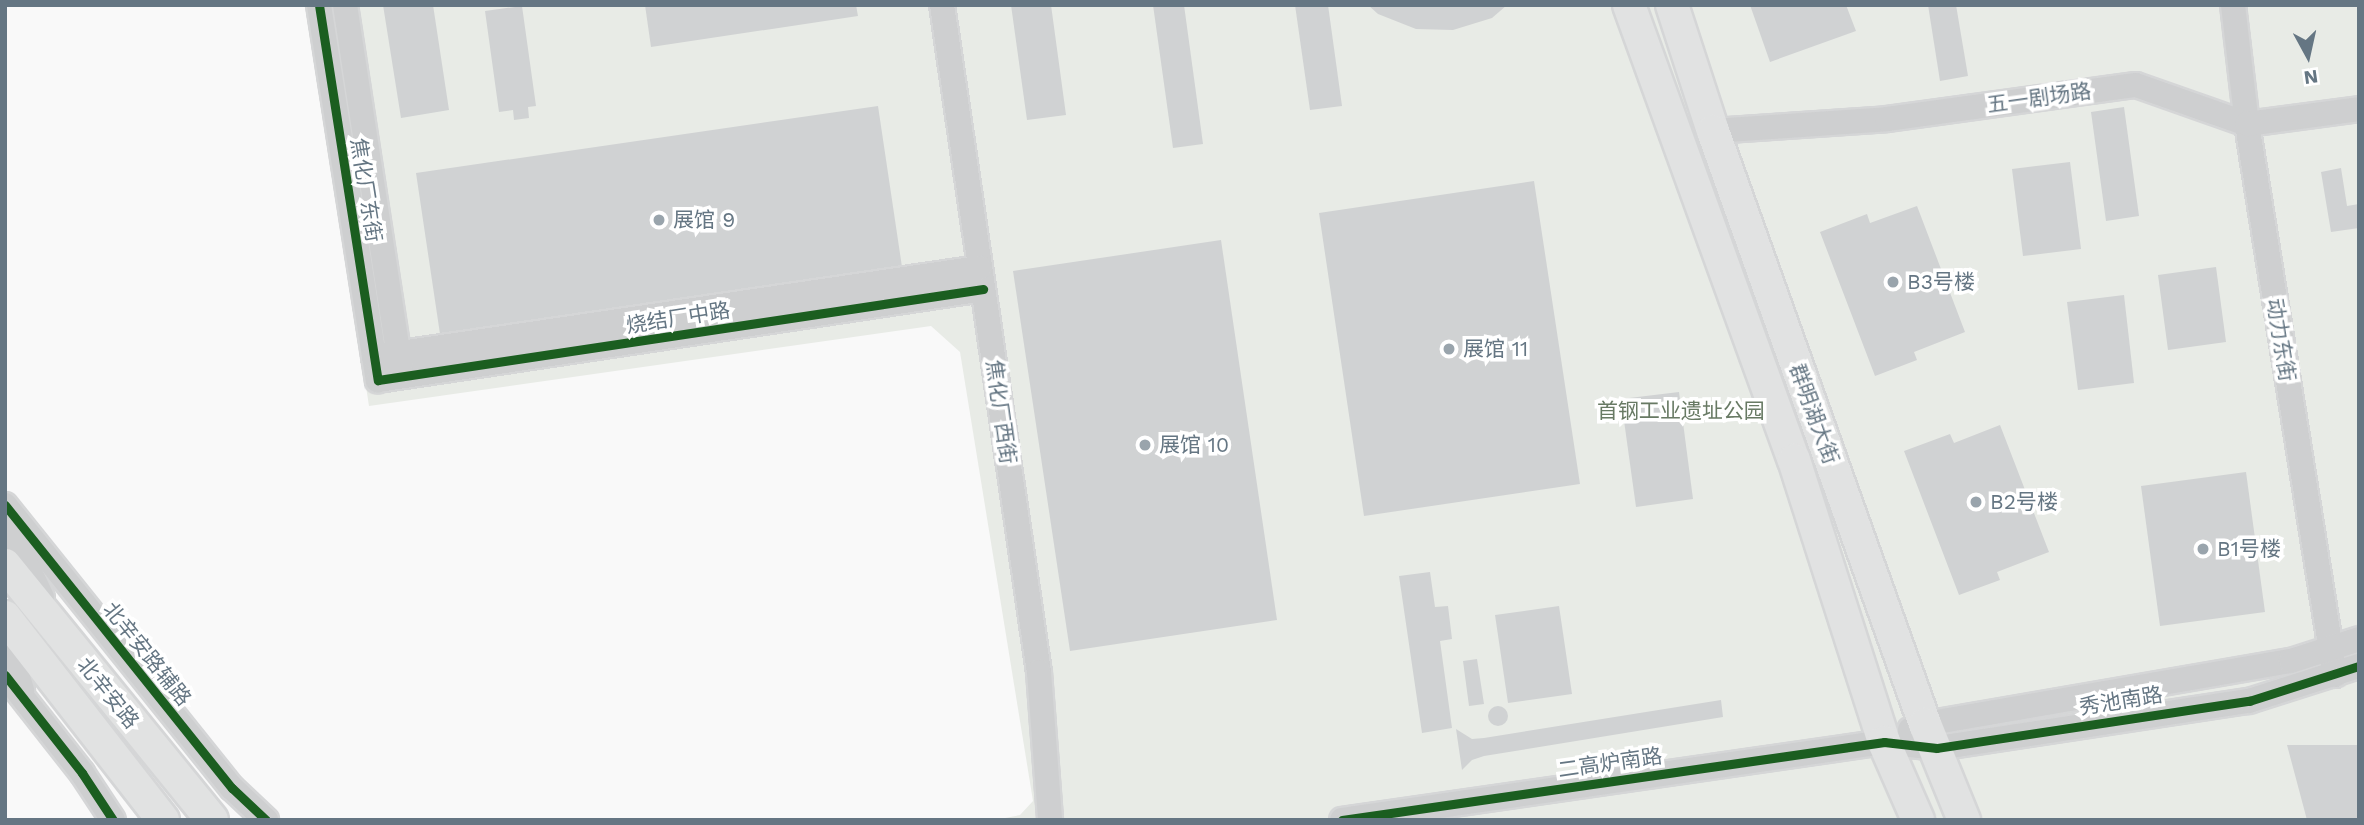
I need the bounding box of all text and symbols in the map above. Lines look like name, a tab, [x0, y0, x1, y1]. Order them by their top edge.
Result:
north arrow	[2273, 21, 2343, 91]
text: N	[2302, 65, 2320, 90]
street label: 五一剧场路	[1985, 78, 2093, 118]
street label: 焦化厂东街	[345, 136, 387, 244]
place label: 展馆 9	[673, 207, 735, 233]
marker: 展馆 9	[651, 212, 667, 228]
place label: B3号楼	[1907, 269, 1975, 295]
marker: B3号楼	[1885, 274, 1901, 290]
street label: 烧结厂中路	[624, 297, 732, 339]
street label: 动力东街	[2262, 297, 2300, 383]
place label: 展馆 11	[1463, 336, 1529, 362]
marker: 展馆 11	[1441, 341, 1457, 357]
street label: 焦化厂西街	[981, 358, 1021, 466]
street label: 群明湖大街	[1784, 360, 1844, 468]
park label: 首钢工业遗址公园	[1597, 398, 1765, 424]
place label: 展馆 10	[1159, 432, 1229, 458]
marker: 展馆 10	[1137, 437, 1153, 453]
place label: B2号楼	[1990, 489, 2058, 515]
marker: B2号楼	[1968, 494, 1984, 510]
place label: B1号楼	[2217, 536, 2281, 562]
marker: B1号楼	[2195, 541, 2211, 557]
street label: 北辛安路辅路	[98, 597, 196, 711]
street label: 北辛安路	[72, 652, 144, 734]
street label: 秀池南路	[2078, 682, 2164, 720]
street label: 二高炉南路	[1556, 743, 1664, 783]

